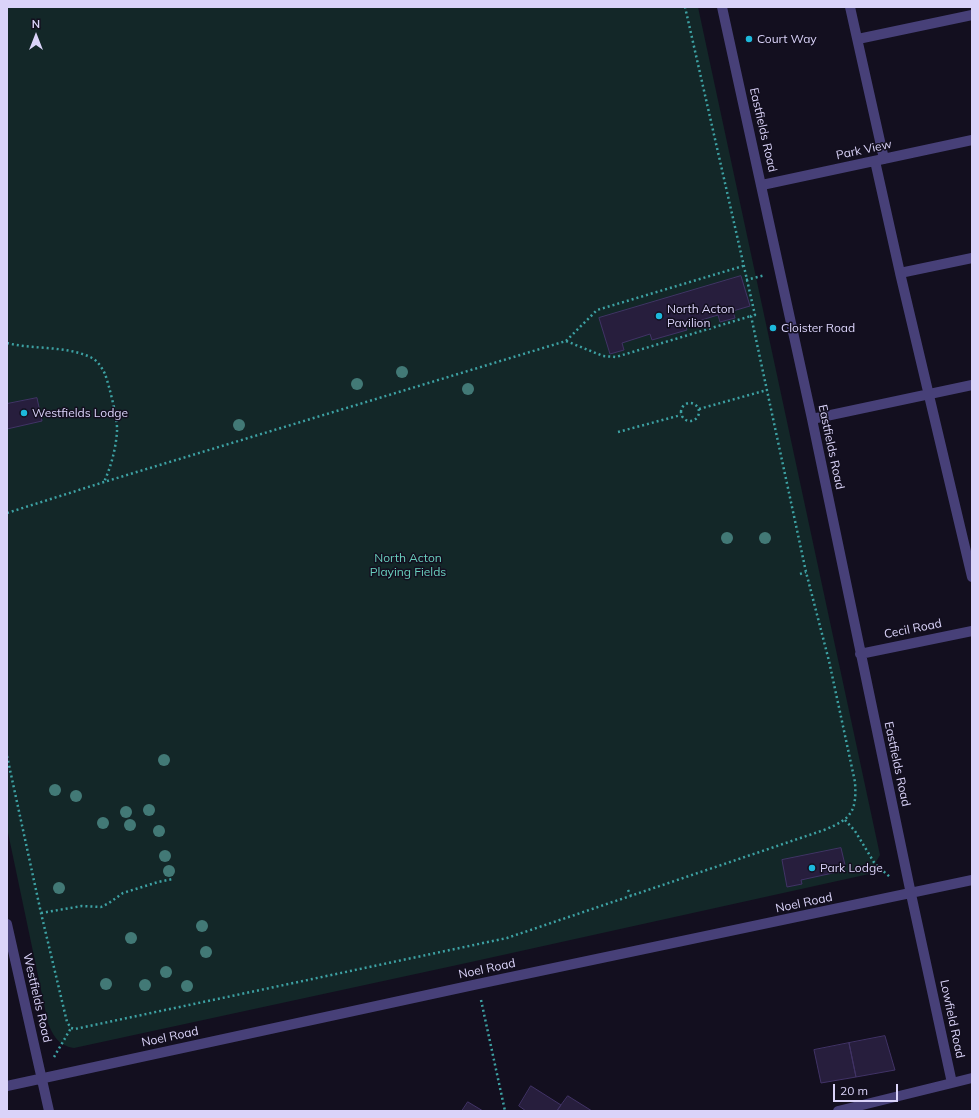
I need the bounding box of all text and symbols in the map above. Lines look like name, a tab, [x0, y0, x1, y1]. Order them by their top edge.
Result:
north arrow	[16, 16, 56, 56]
text: N	[32, 17, 40, 31]
place label: Court Way	[757, 32, 817, 46]
marker: Court Way	[744, 34, 754, 44]
street label: Eastfields Road	[746, 86, 780, 174]
street label: Park View	[835, 137, 893, 163]
place label: North Acton Pavilion	[667, 302, 735, 330]
marker: North Acton Pavilion	[654, 311, 664, 321]
place label: Cloister Road	[781, 321, 855, 335]
marker: Cloister Road	[768, 323, 778, 333]
street label: Eastfields Road	[815, 403, 847, 491]
place label: Westfields Lodge	[32, 406, 128, 420]
marker: Westfields Lodge	[19, 408, 29, 418]
park label: North Acton Playing Fields	[370, 551, 446, 579]
street label: Cecil Road	[883, 616, 943, 642]
street label: Eastfields Road	[881, 720, 913, 808]
place label: Park Lodge	[820, 861, 883, 875]
marker: Park Lodge	[807, 863, 817, 873]
street label: Noel Road	[774, 890, 834, 916]
street label: Westfields Road	[20, 952, 54, 1044]
street label: Noel Road	[457, 956, 517, 982]
street label: Lowfield Road	[937, 978, 967, 1060]
street label: Noel Road	[140, 1024, 200, 1050]
scale bar	[835, 1076, 900, 1102]
text: 20 m	[840, 1083, 868, 1098]

